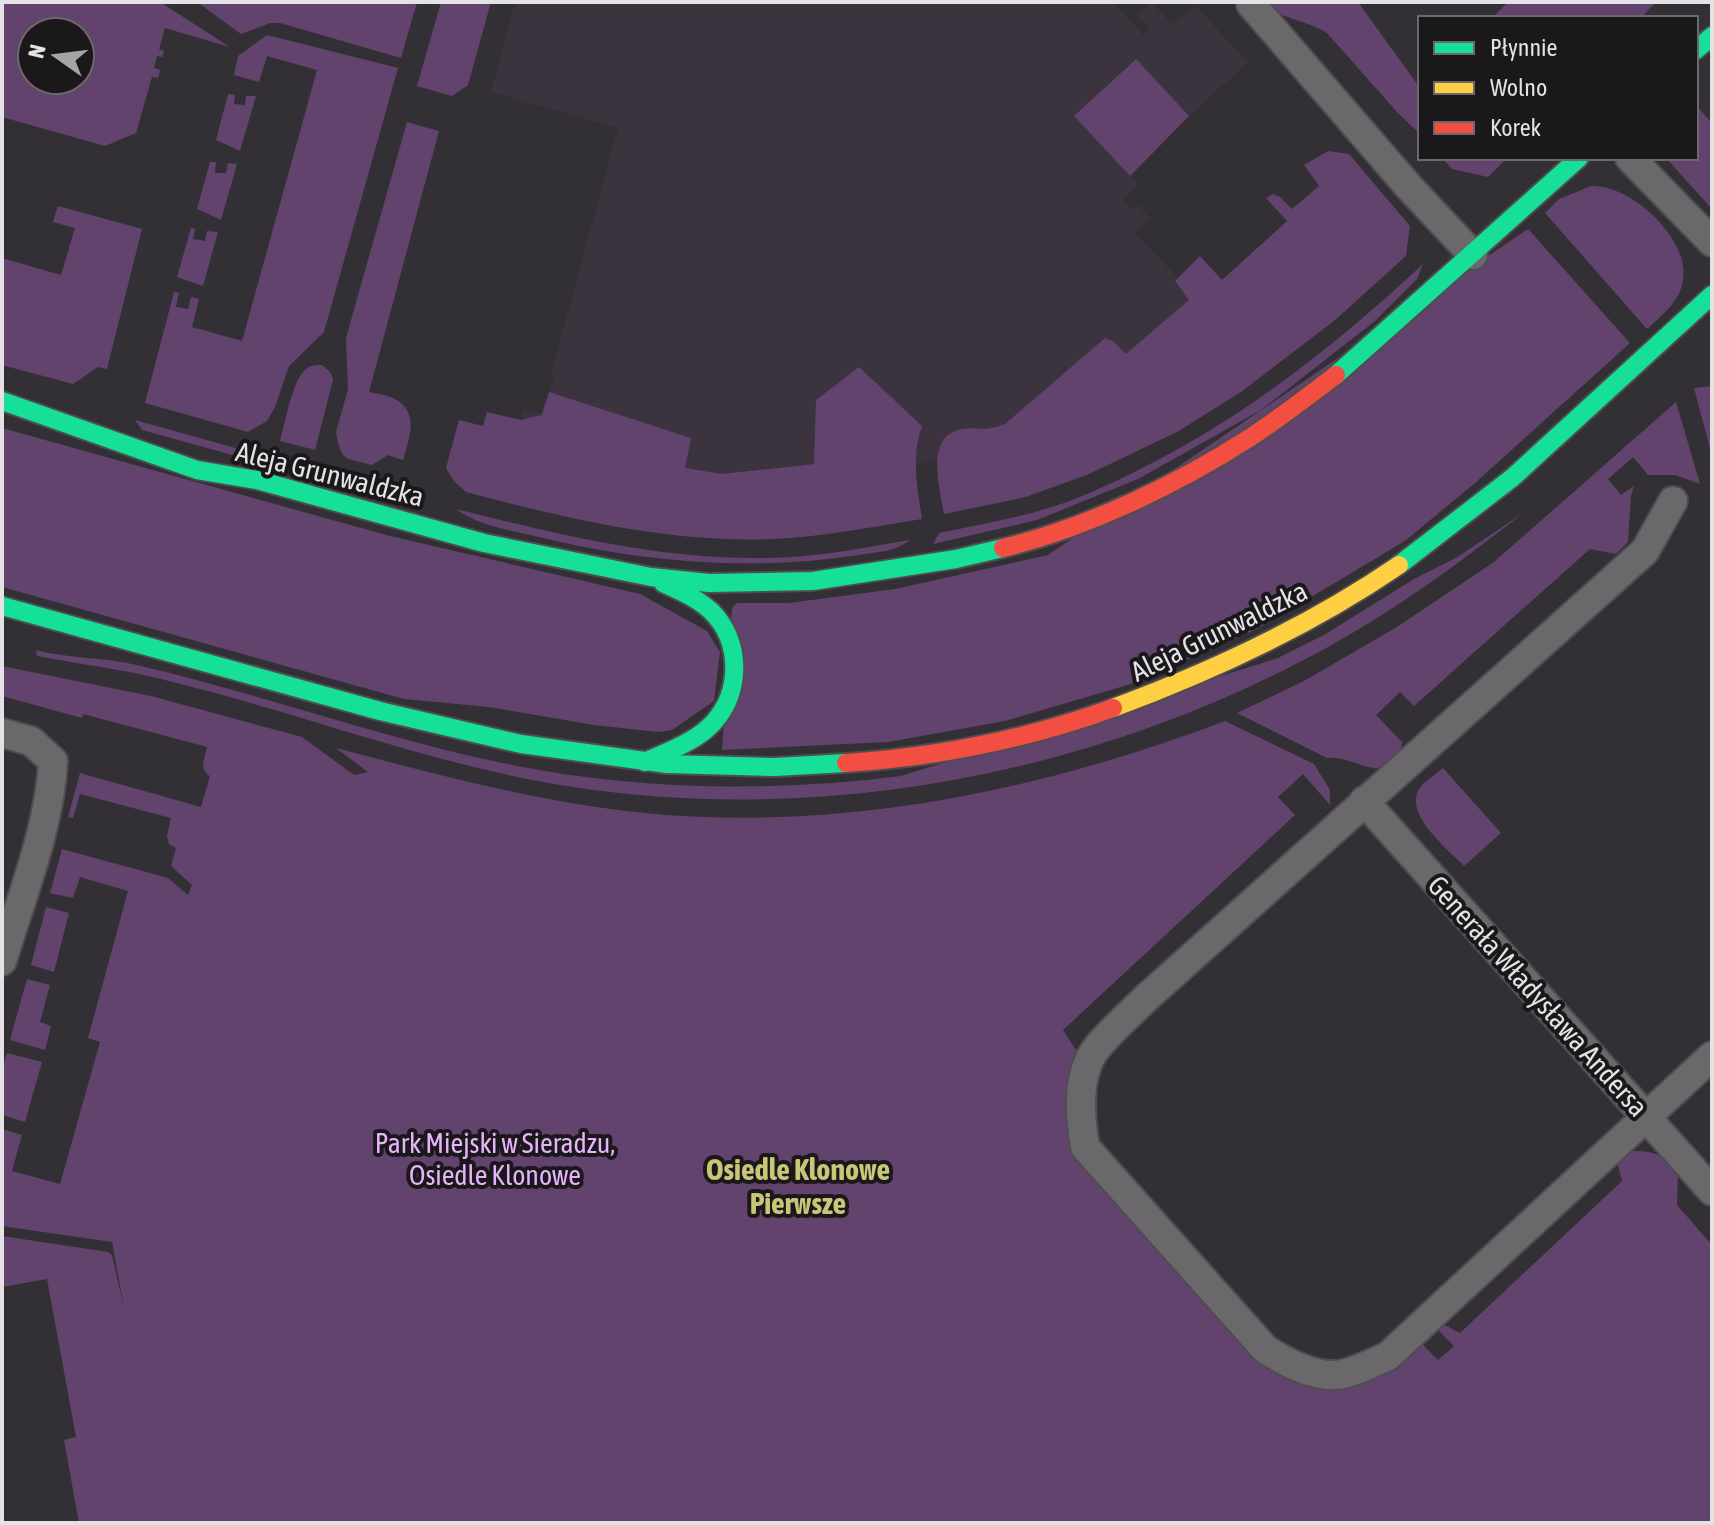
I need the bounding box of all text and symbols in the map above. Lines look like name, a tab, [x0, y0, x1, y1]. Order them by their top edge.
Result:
north arrow	[16, 16, 96, 96]
legend	[1418, 16, 1698, 160]
text: Płynnie	[1490, 34, 1557, 61]
text: N	[22, 42, 51, 61]
text: Wolno	[1490, 74, 1547, 101]
text: Korek	[1490, 114, 1542, 141]
street label: Aleja Grunwaldzka	[233, 435, 427, 513]
street label: Aleja Grunwaldzka	[1126, 574, 1312, 688]
street label: Generała Władysława Andersa	[1422, 869, 1654, 1123]
park label: Park Miejski w Sieradzu, Osiedle Klonowe	[375, 1127, 615, 1191]
district label: Osiedle Klonowe Pierwsze	[706, 1152, 890, 1220]

